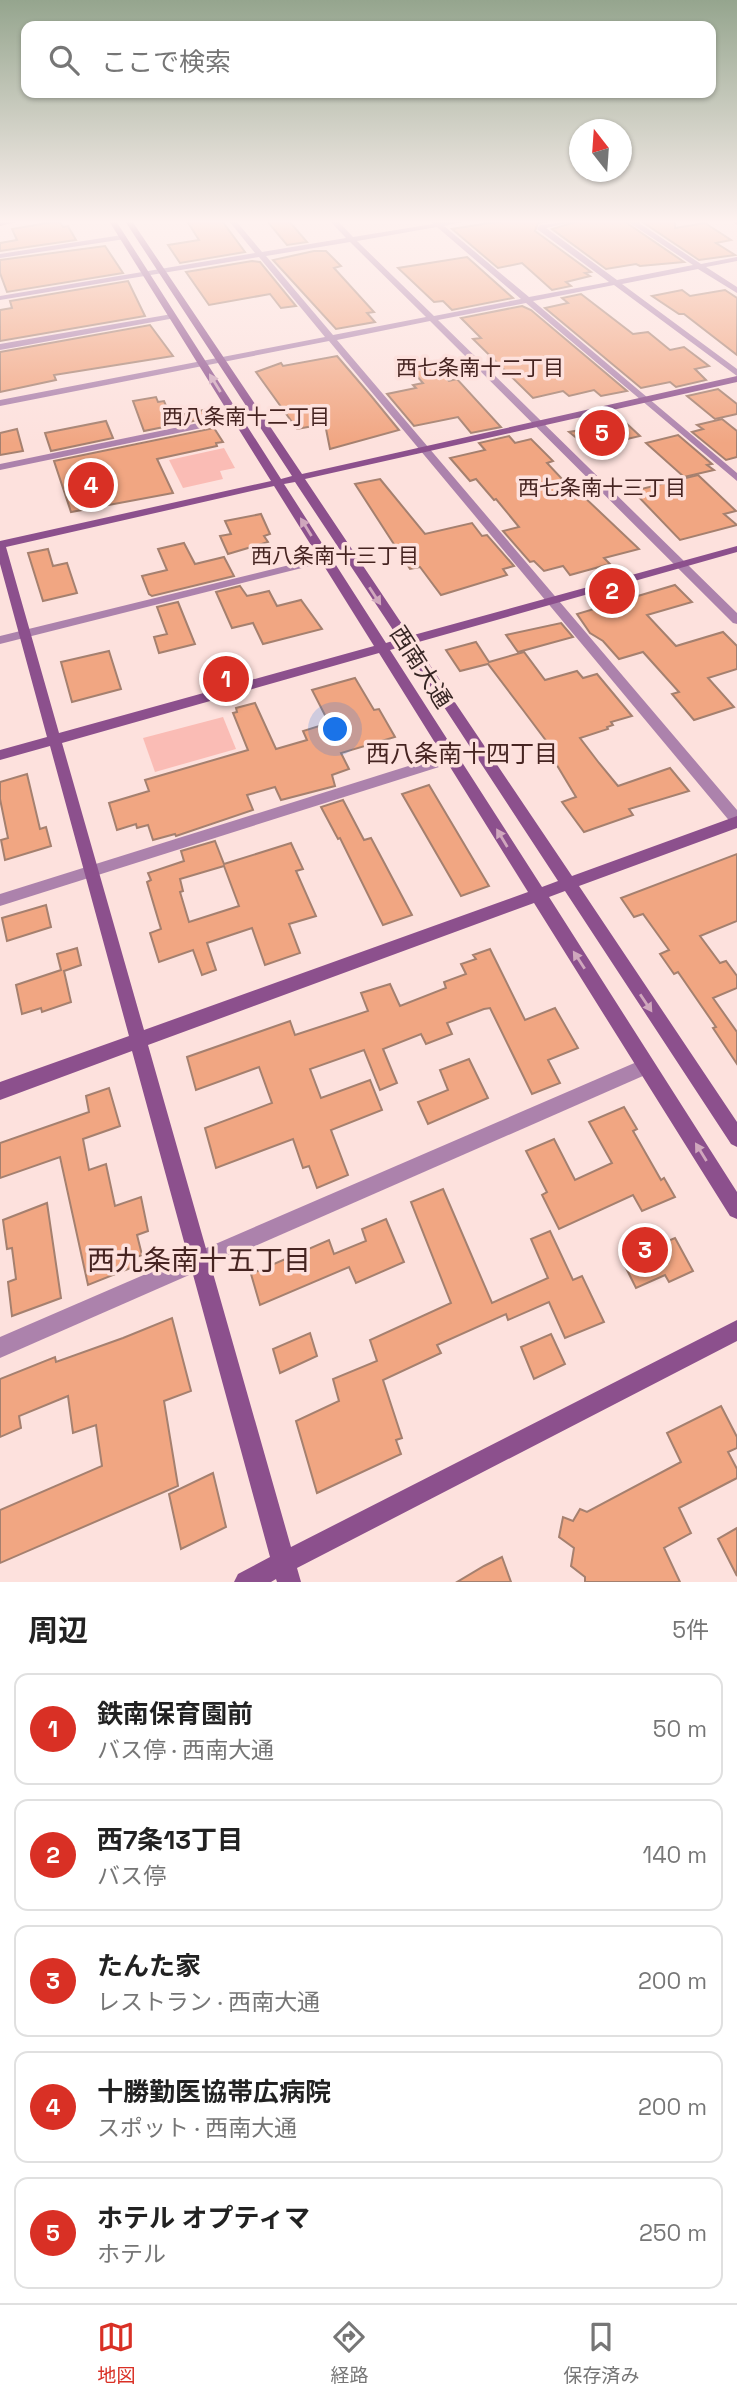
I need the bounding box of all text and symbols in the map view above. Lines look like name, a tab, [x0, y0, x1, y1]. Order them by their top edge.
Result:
search box	[21, 21, 716, 98]
icon: search	[45, 41, 83, 79]
text: ここで検索	[101, 45, 231, 79]
north arrow	[569, 119, 632, 182]
district label: 西七条南十二丁目	[396, 354, 564, 381]
one-way arrow	[208, 373, 221, 393]
district label: 西八条南十二丁目	[162, 403, 330, 430]
pin: 5	[579, 407, 625, 459]
pin: 4	[68, 459, 114, 511]
district label: 西七条南十三丁目	[518, 474, 686, 501]
one-way arrow	[300, 518, 313, 537]
district label: 西八条南十三丁目	[251, 542, 419, 569]
pin: 2	[589, 565, 635, 617]
one-way arrow	[368, 587, 381, 606]
street label: 西南大通	[383, 620, 459, 714]
pin: 1	[203, 653, 249, 705]
your location	[318, 712, 352, 746]
district label: 西八条南十四丁目	[366, 738, 558, 769]
one-way arrow	[496, 828, 509, 847]
one-way arrow	[572, 950, 585, 969]
one-way arrow	[639, 994, 653, 1012]
one-way arrow	[694, 1142, 707, 1161]
pin: 3	[622, 1224, 668, 1276]
district label: 西九条南十五丁目	[87, 1242, 311, 1278]
text: 周辺	[28, 1611, 88, 1650]
text: 5件	[672, 1615, 709, 1645]
text: 鉄南保育園前	[97, 1697, 253, 1731]
text: 1	[48, 1714, 58, 1744]
text: 50 m	[653, 1714, 707, 1744]
text: バス停 · 西南大通	[97, 1735, 274, 1765]
text: 西7条13丁目	[97, 1823, 243, 1857]
text: 2	[46, 1840, 60, 1870]
text: 140 m	[643, 1840, 707, 1870]
text: バス停	[97, 1861, 166, 1891]
text: たんた家	[97, 1949, 201, 1983]
text: 3	[46, 1966, 60, 1996]
text: 200 m	[638, 1966, 707, 1996]
text: レストラン · 西南大通	[97, 1987, 320, 2017]
text: 十勝勤医協帯広病院	[97, 2075, 331, 2109]
text: 4	[46, 2092, 60, 2122]
text: 200 m	[638, 2092, 707, 2122]
text: スポット · 西南大通	[97, 2113, 297, 2143]
text: ホテル オプティマ	[97, 2201, 310, 2235]
text: 5	[46, 2218, 60, 2248]
text: 250 m	[639, 2218, 707, 2248]
text: ホテル	[97, 2239, 166, 2269]
tab: 地図	[97, 2318, 136, 2388]
tab: 経路	[330, 2318, 369, 2388]
tab: 保存済み	[563, 2318, 640, 2388]

